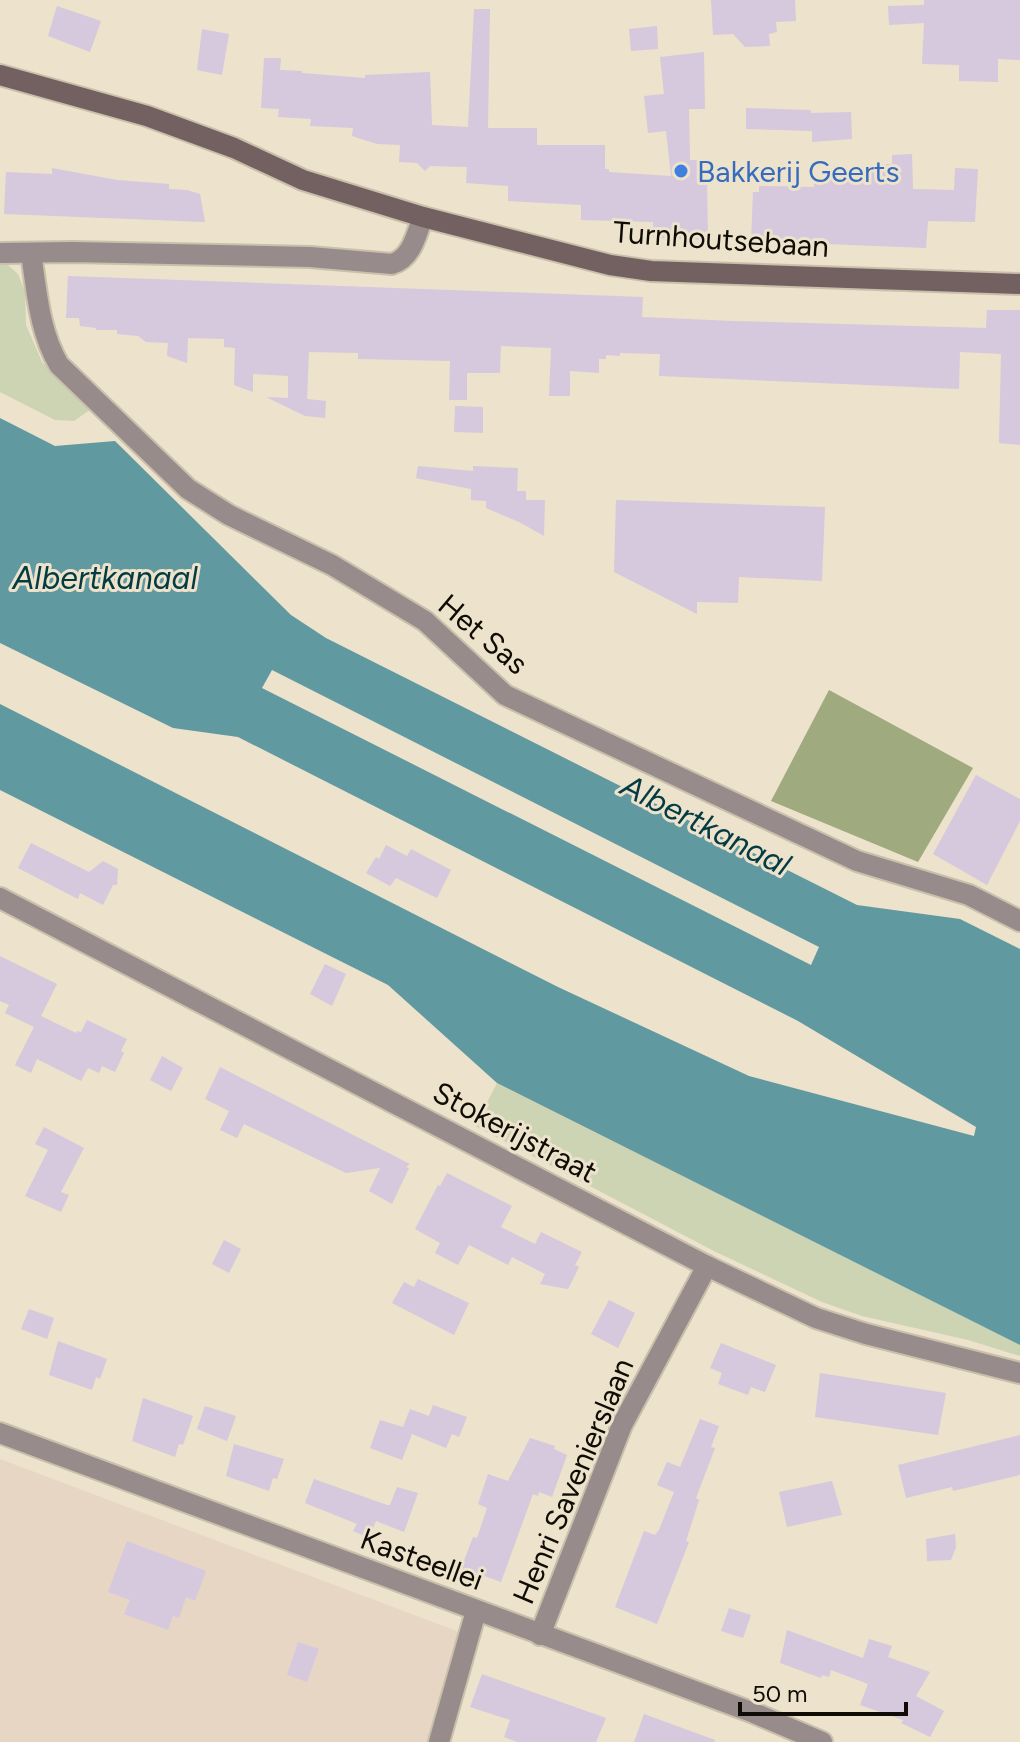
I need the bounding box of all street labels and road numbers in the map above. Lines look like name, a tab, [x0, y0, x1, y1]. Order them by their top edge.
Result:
street label: Turnhoutsebaan	[612, 213, 830, 265]
street label: Het Sas	[431, 586, 535, 682]
street label: Stokerijstraat	[427, 1073, 603, 1191]
street label: Henri Savenierslaan	[505, 1353, 641, 1609]
street label: Kasteellei	[356, 1520, 488, 1598]

